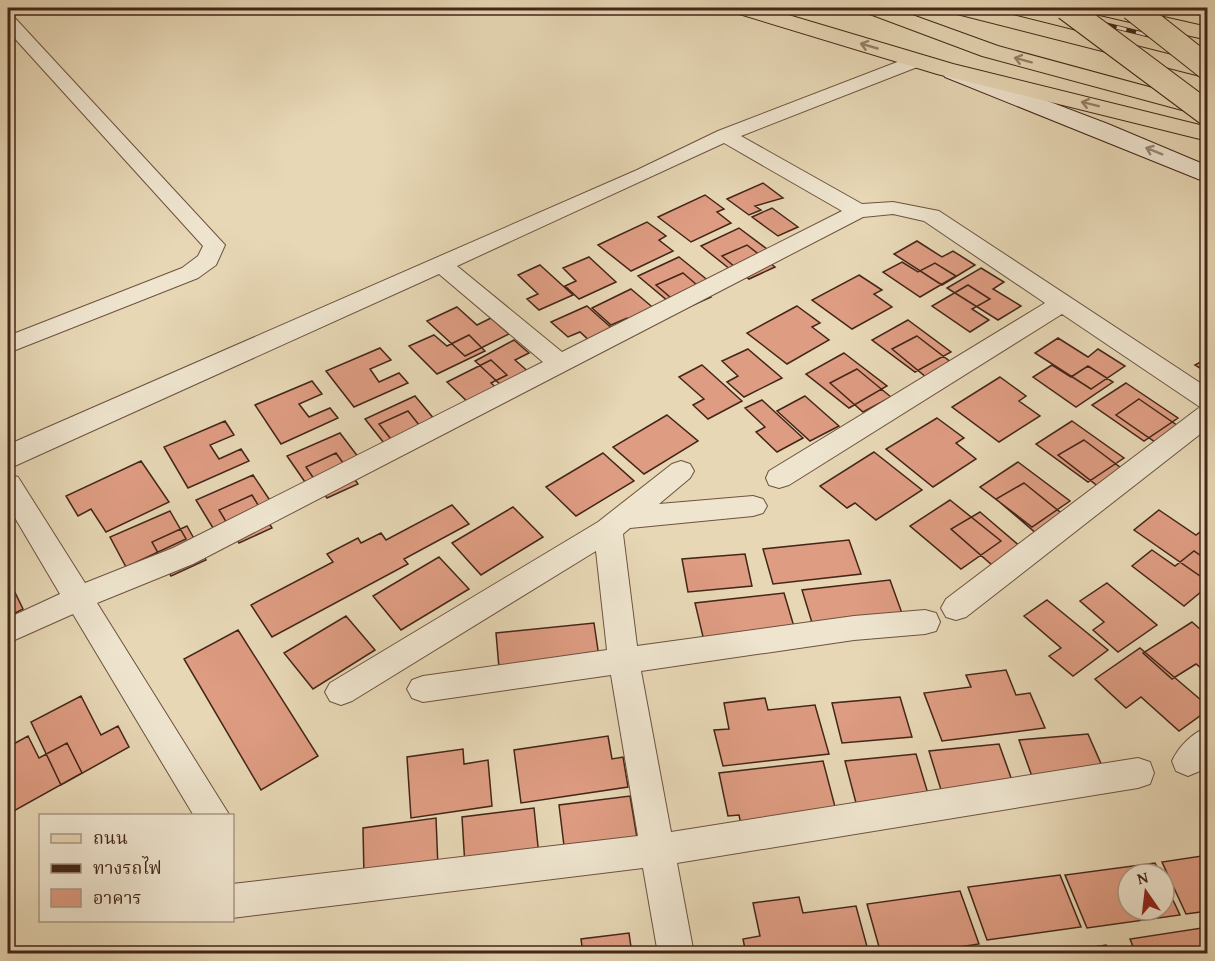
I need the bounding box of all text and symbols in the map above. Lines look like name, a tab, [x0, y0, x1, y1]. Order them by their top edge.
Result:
one-way arrow	[860, 40, 879, 51]
one-way arrow	[1014, 53, 1033, 65]
one-way arrow	[1081, 98, 1100, 109]
one-way arrow	[1146, 145, 1164, 156]
legend	[39, 814, 234, 922]
text: ถนน	[93, 824, 128, 851]
text: ทางรถไฟ	[93, 854, 162, 881]
north arrow	[1116, 862, 1176, 922]
text: N	[1134, 864, 1151, 890]
text: อาคาร	[93, 884, 142, 911]

